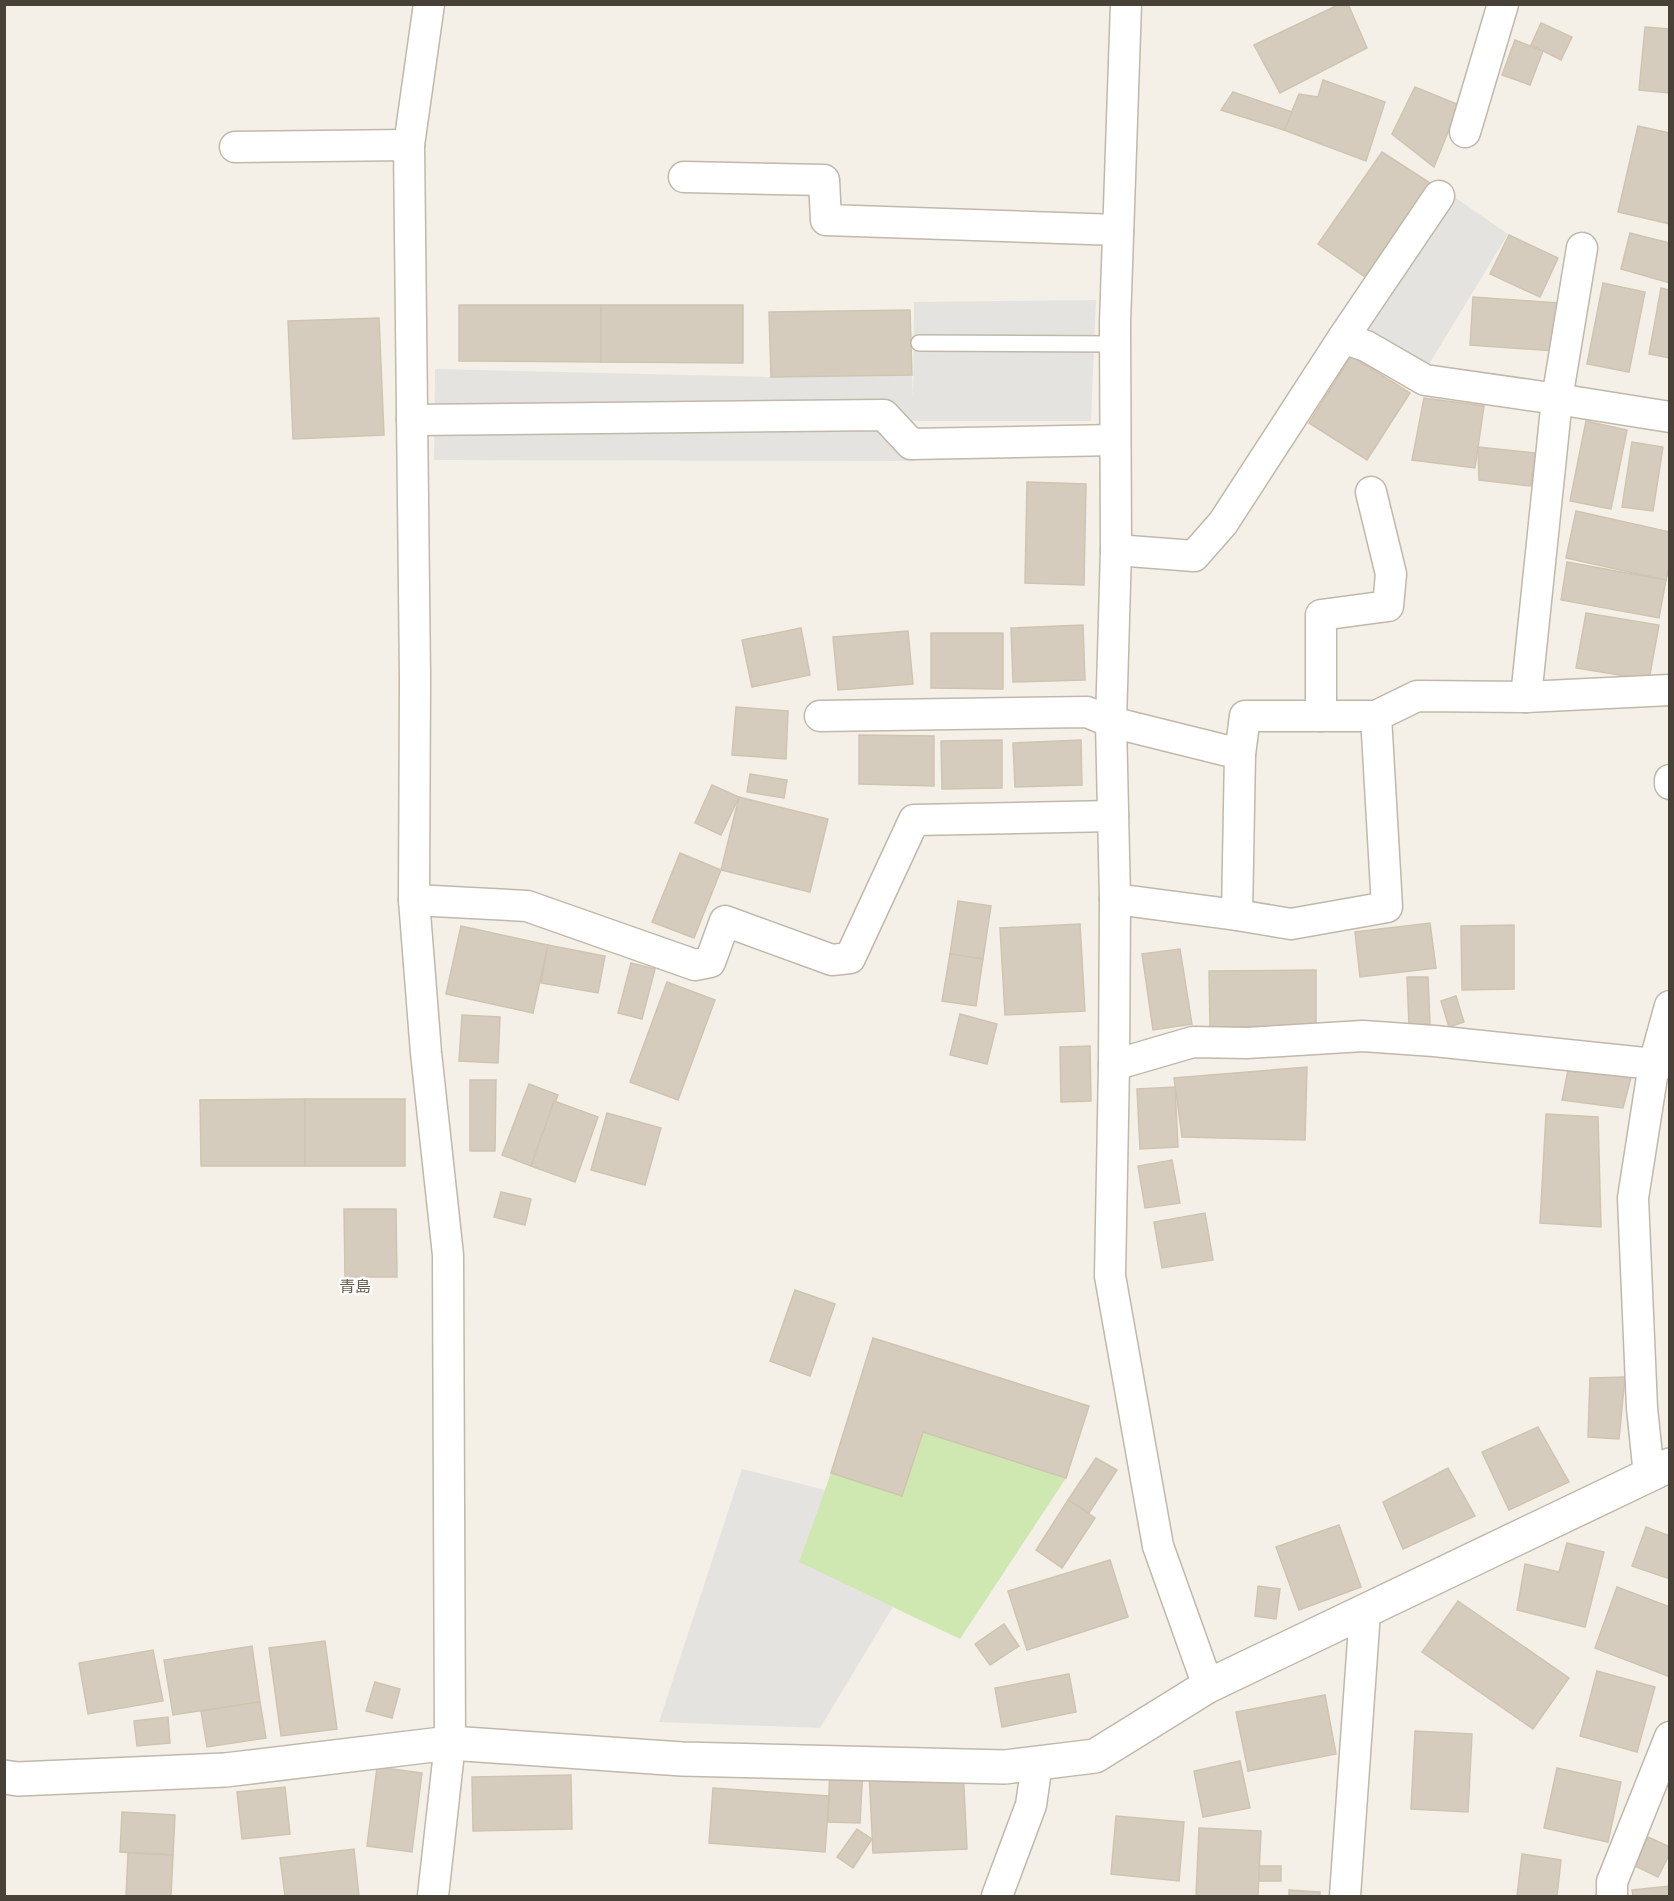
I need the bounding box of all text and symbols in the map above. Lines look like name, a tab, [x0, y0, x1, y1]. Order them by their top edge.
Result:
district label: 青島	[339, 1276, 371, 1296]

